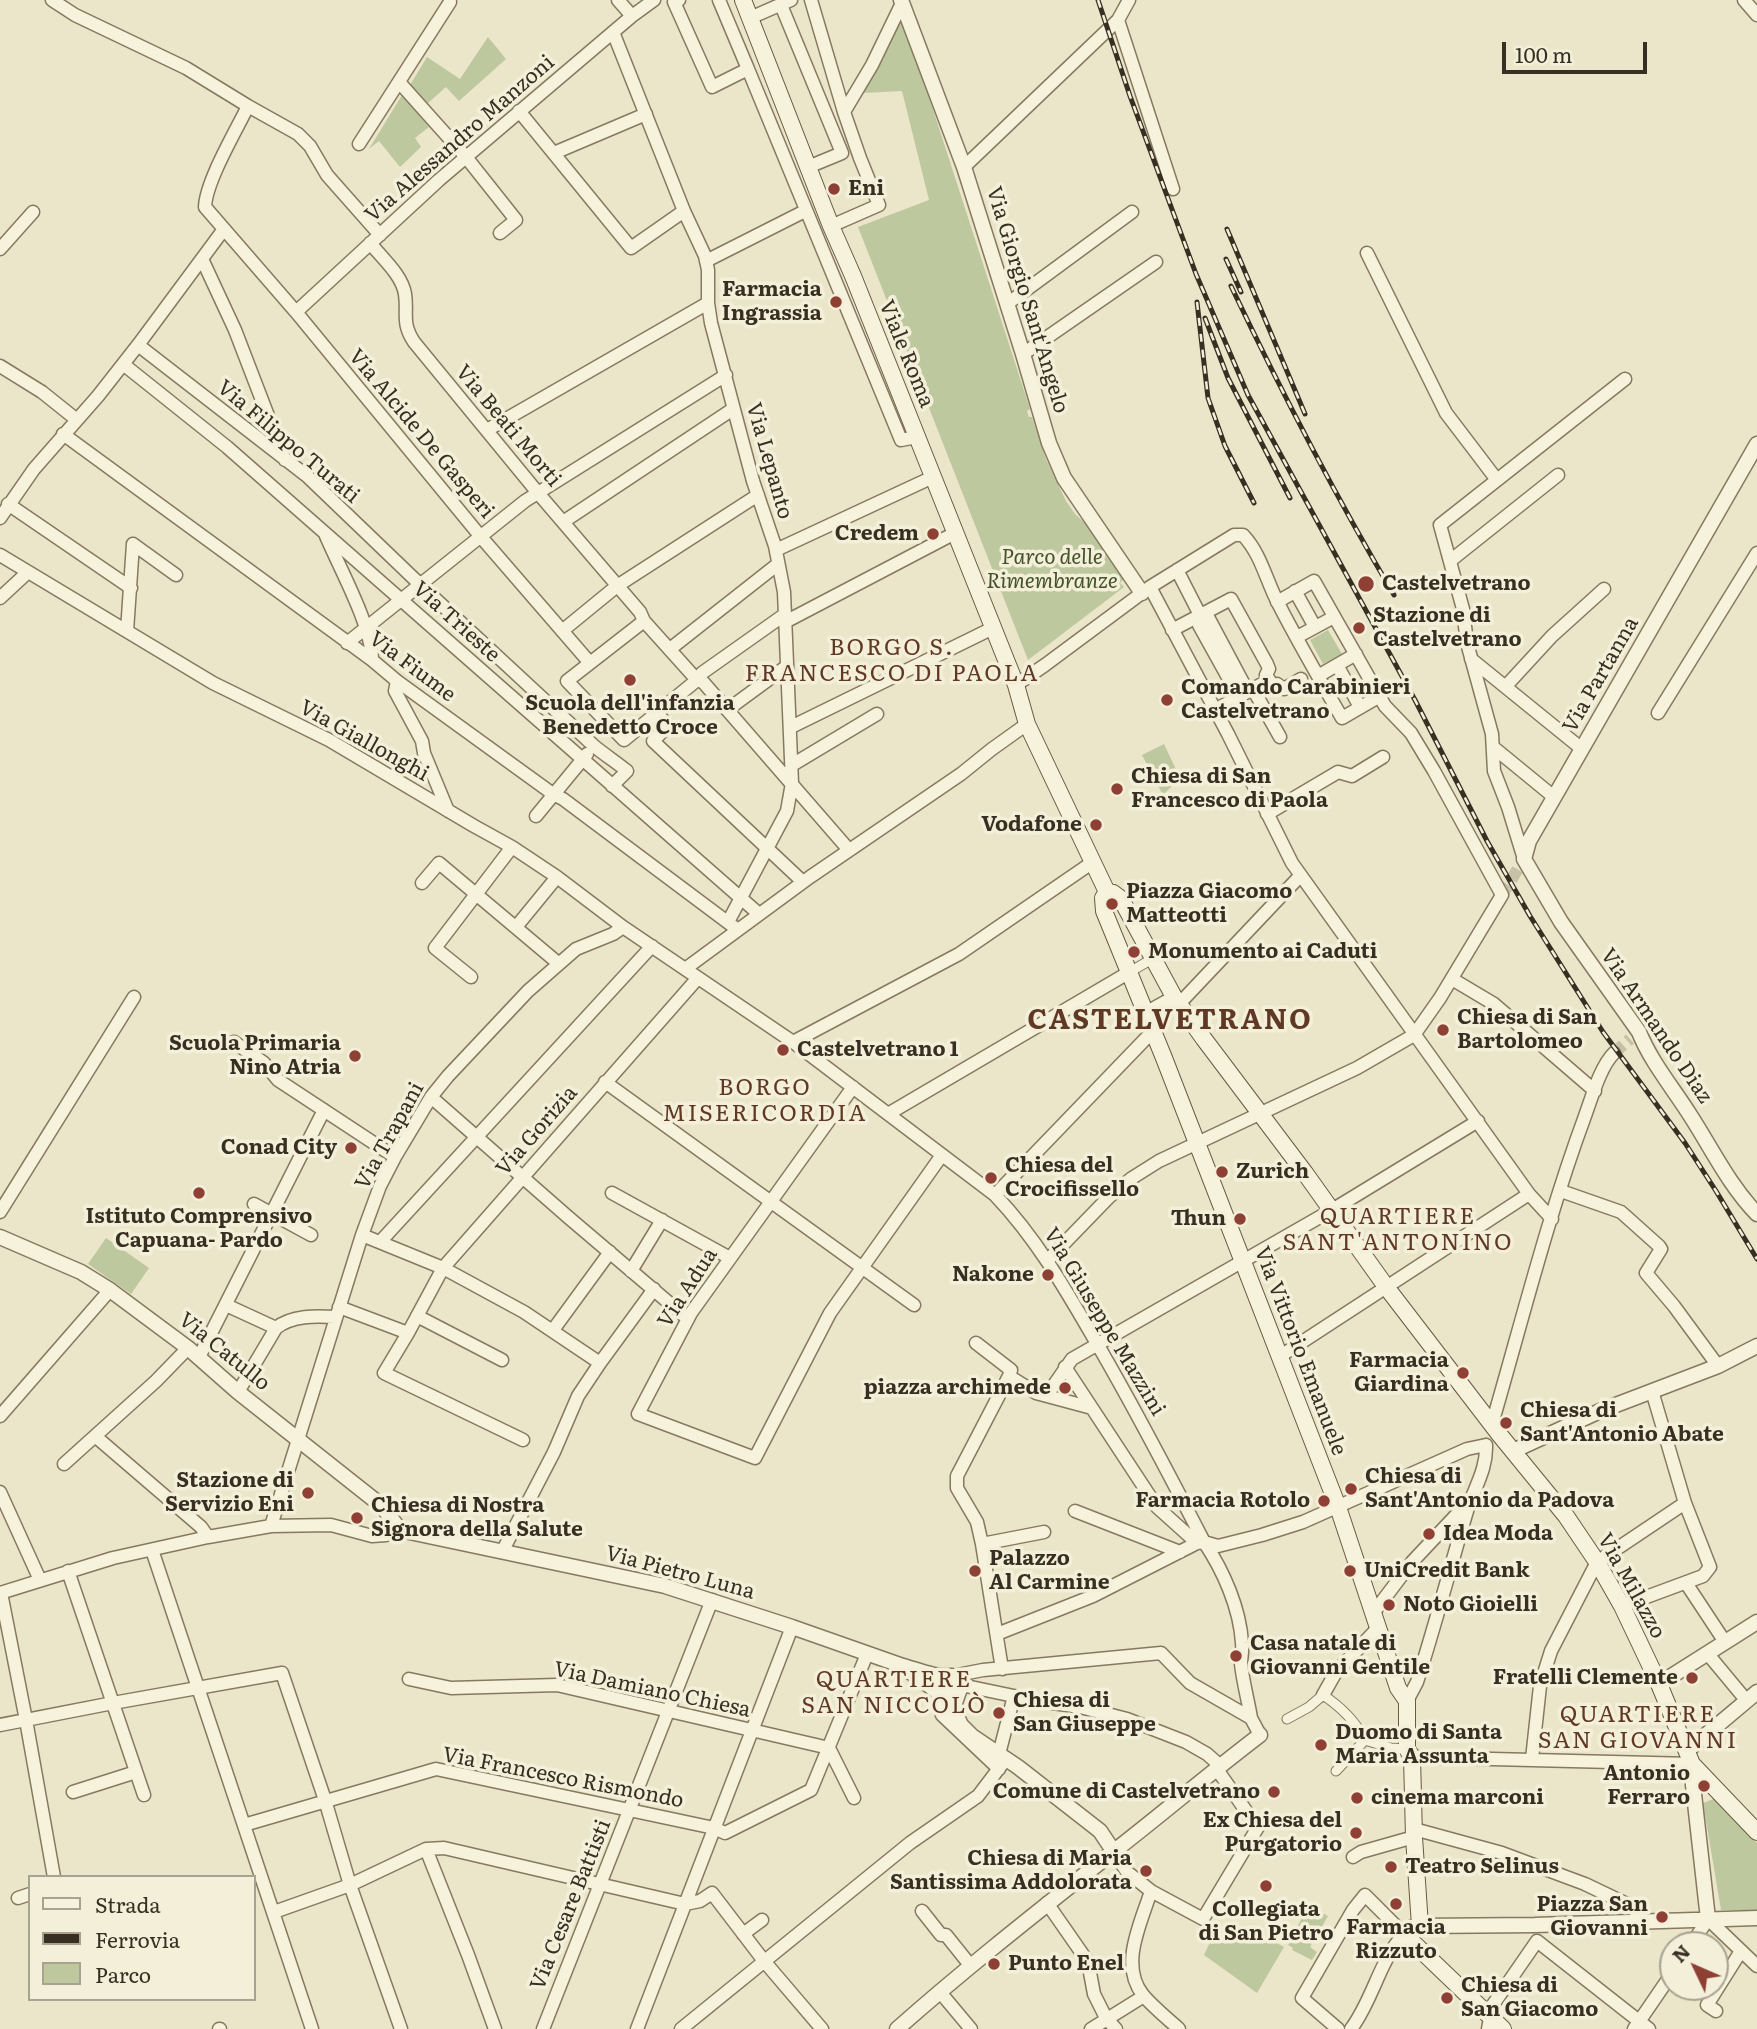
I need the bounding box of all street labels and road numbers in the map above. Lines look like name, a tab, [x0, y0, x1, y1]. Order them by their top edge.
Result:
street label: Via Alessandro Manzoni	[360, 50, 560, 228]
street label: Via Giorgio Sant'Angelo	[980, 184, 1074, 416]
street label: Viale Roma	[873, 297, 939, 411]
street label: Via Alcide De Gasperi	[343, 344, 499, 524]
street label: Via Beati Morti	[450, 360, 566, 492]
street label: Via Filippo Turati	[212, 375, 364, 509]
street label: Via Lepanto	[740, 400, 798, 522]
street label: Via Trieste	[407, 576, 505, 668]
street label: Via Partanna	[1558, 613, 1644, 737]
street label: Via Fiume	[364, 626, 460, 708]
street label: Via Giallonghi	[295, 695, 433, 787]
street label: Via Armando Diaz	[1595, 944, 1717, 1108]
street label: Via Trapani	[350, 1078, 430, 1194]
street label: Via Gorizia	[491, 1081, 583, 1181]
street label: Via Giuseppe Mazzini	[1038, 1223, 1170, 1421]
street label: Via Adua	[653, 1243, 723, 1333]
street label: Via Vittorio Emanuele	[1249, 1243, 1351, 1459]
street label: Via Catullo	[173, 1307, 275, 1397]
street label: Via Milazzo	[1592, 1529, 1670, 1643]
street label: Via Pietro Luna	[603, 1541, 757, 1605]
street label: Via Damiano Chiesa	[551, 1657, 753, 1723]
street label: Via Francesco Rismondo	[440, 1742, 686, 1814]
street label: Via Cesare Battisti	[525, 1816, 617, 1994]

